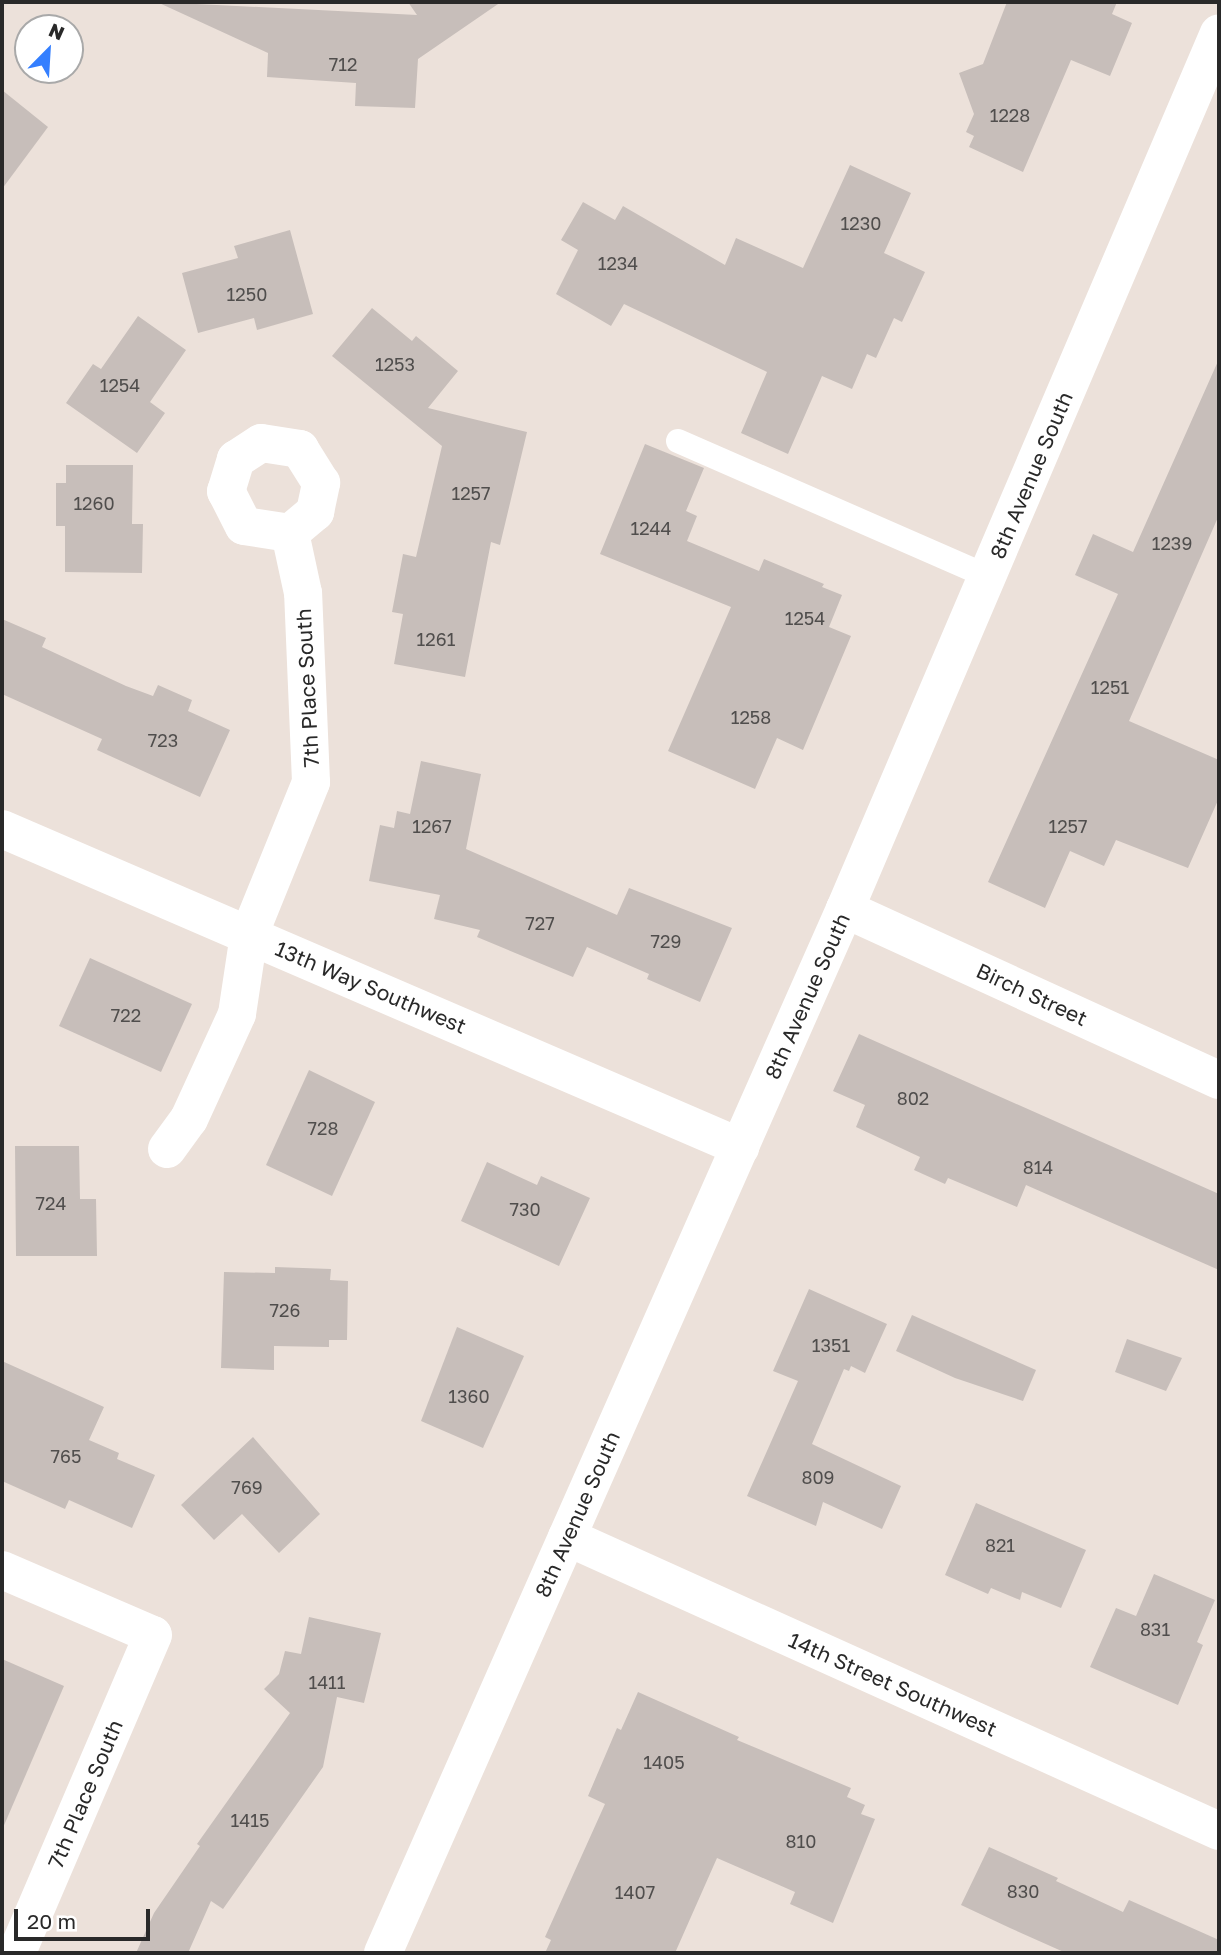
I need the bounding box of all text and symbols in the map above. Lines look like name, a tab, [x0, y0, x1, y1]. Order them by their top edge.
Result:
north arrow	[14, 14, 84, 84]
text: N	[46, 18, 68, 45]
house number: 712	[329, 53, 357, 75]
house number: 1228	[990, 104, 1030, 126]
house number: 1230	[841, 212, 881, 234]
house number: 1234	[598, 252, 638, 274]
house number: 1250	[227, 283, 267, 305]
house number: 1253	[375, 353, 415, 375]
house number: 1254	[100, 374, 140, 396]
street label: 8th Avenue South	[984, 388, 1078, 562]
house number: 1257	[451, 482, 491, 504]
house number: 1260	[73, 492, 115, 514]
house number: 1244	[630, 517, 672, 539]
house number: 1239	[1152, 532, 1192, 554]
house number: 1254	[785, 607, 825, 629]
street label: 7th Place South	[290, 608, 324, 768]
house number: 1261	[417, 628, 455, 650]
house number: 1251	[1091, 676, 1129, 698]
house number: 1258	[731, 706, 771, 728]
house number: 723	[148, 729, 178, 751]
house number: 1267	[412, 815, 452, 837]
house number: 1257	[1048, 815, 1088, 837]
street label: 8th Avenue South	[759, 909, 855, 1083]
house number: 727	[525, 912, 555, 934]
house number: 729	[651, 930, 681, 952]
street label: 13th Way Southwest	[272, 935, 470, 1039]
street label: Birch Street	[973, 957, 1091, 1031]
house number: 722	[111, 1004, 141, 1026]
house number: 802	[897, 1087, 929, 1109]
house number: 728	[308, 1117, 338, 1139]
house number: 814	[1023, 1156, 1053, 1178]
house number: 724	[36, 1192, 66, 1214]
house number: 730	[509, 1198, 541, 1220]
house number: 726	[270, 1299, 300, 1321]
house number: 1351	[812, 1334, 850, 1356]
house number: 1360	[448, 1385, 490, 1407]
street label: 8th Avenue South	[529, 1427, 625, 1601]
house number: 765	[51, 1445, 81, 1467]
house number: 809	[801, 1466, 835, 1488]
house number: 769	[231, 1476, 263, 1498]
house number: 821	[985, 1534, 1015, 1556]
house number: 831	[1140, 1618, 1170, 1640]
street label: 14th Street Southwest	[785, 1627, 1001, 1741]
house number: 1411	[308, 1671, 346, 1693]
street label: 7th Place South	[42, 1716, 128, 1872]
house number: 1405	[643, 1751, 685, 1773]
house number: 1415	[231, 1809, 269, 1831]
house number: 810	[786, 1830, 816, 1852]
house number: 830	[1007, 1880, 1039, 1902]
house number: 1407	[615, 1881, 655, 1903]
scale bar	[18, 1896, 154, 1940]
text: 20 m	[27, 1908, 76, 1934]

